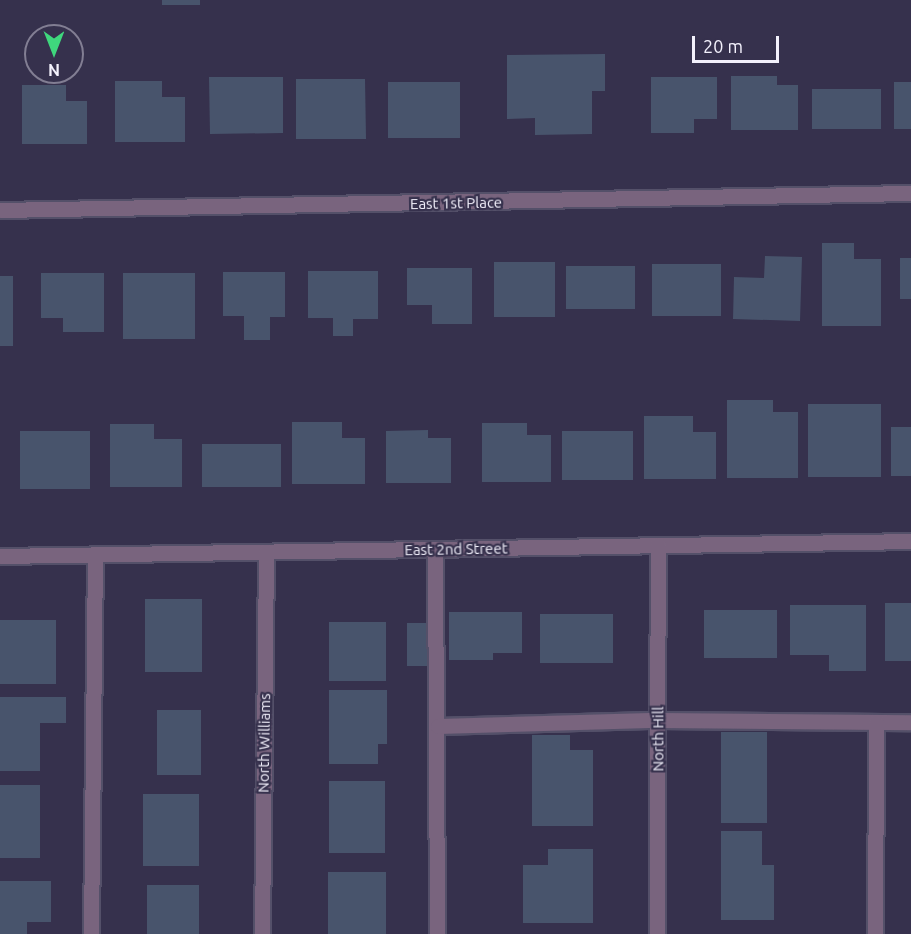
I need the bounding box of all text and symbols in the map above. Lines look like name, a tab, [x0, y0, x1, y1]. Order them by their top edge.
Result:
north arrow	[24, 24, 84, 84]
scale bar	[695, 24, 782, 62]
text: 20 m	[703, 36, 743, 56]
text: N	[48, 61, 60, 79]
street label: East 1st Place	[410, 193, 502, 213]
street label: East 2nd Street	[404, 539, 508, 559]
street label: North Williams	[254, 693, 274, 793]
street label: North Hill	[649, 706, 667, 772]

